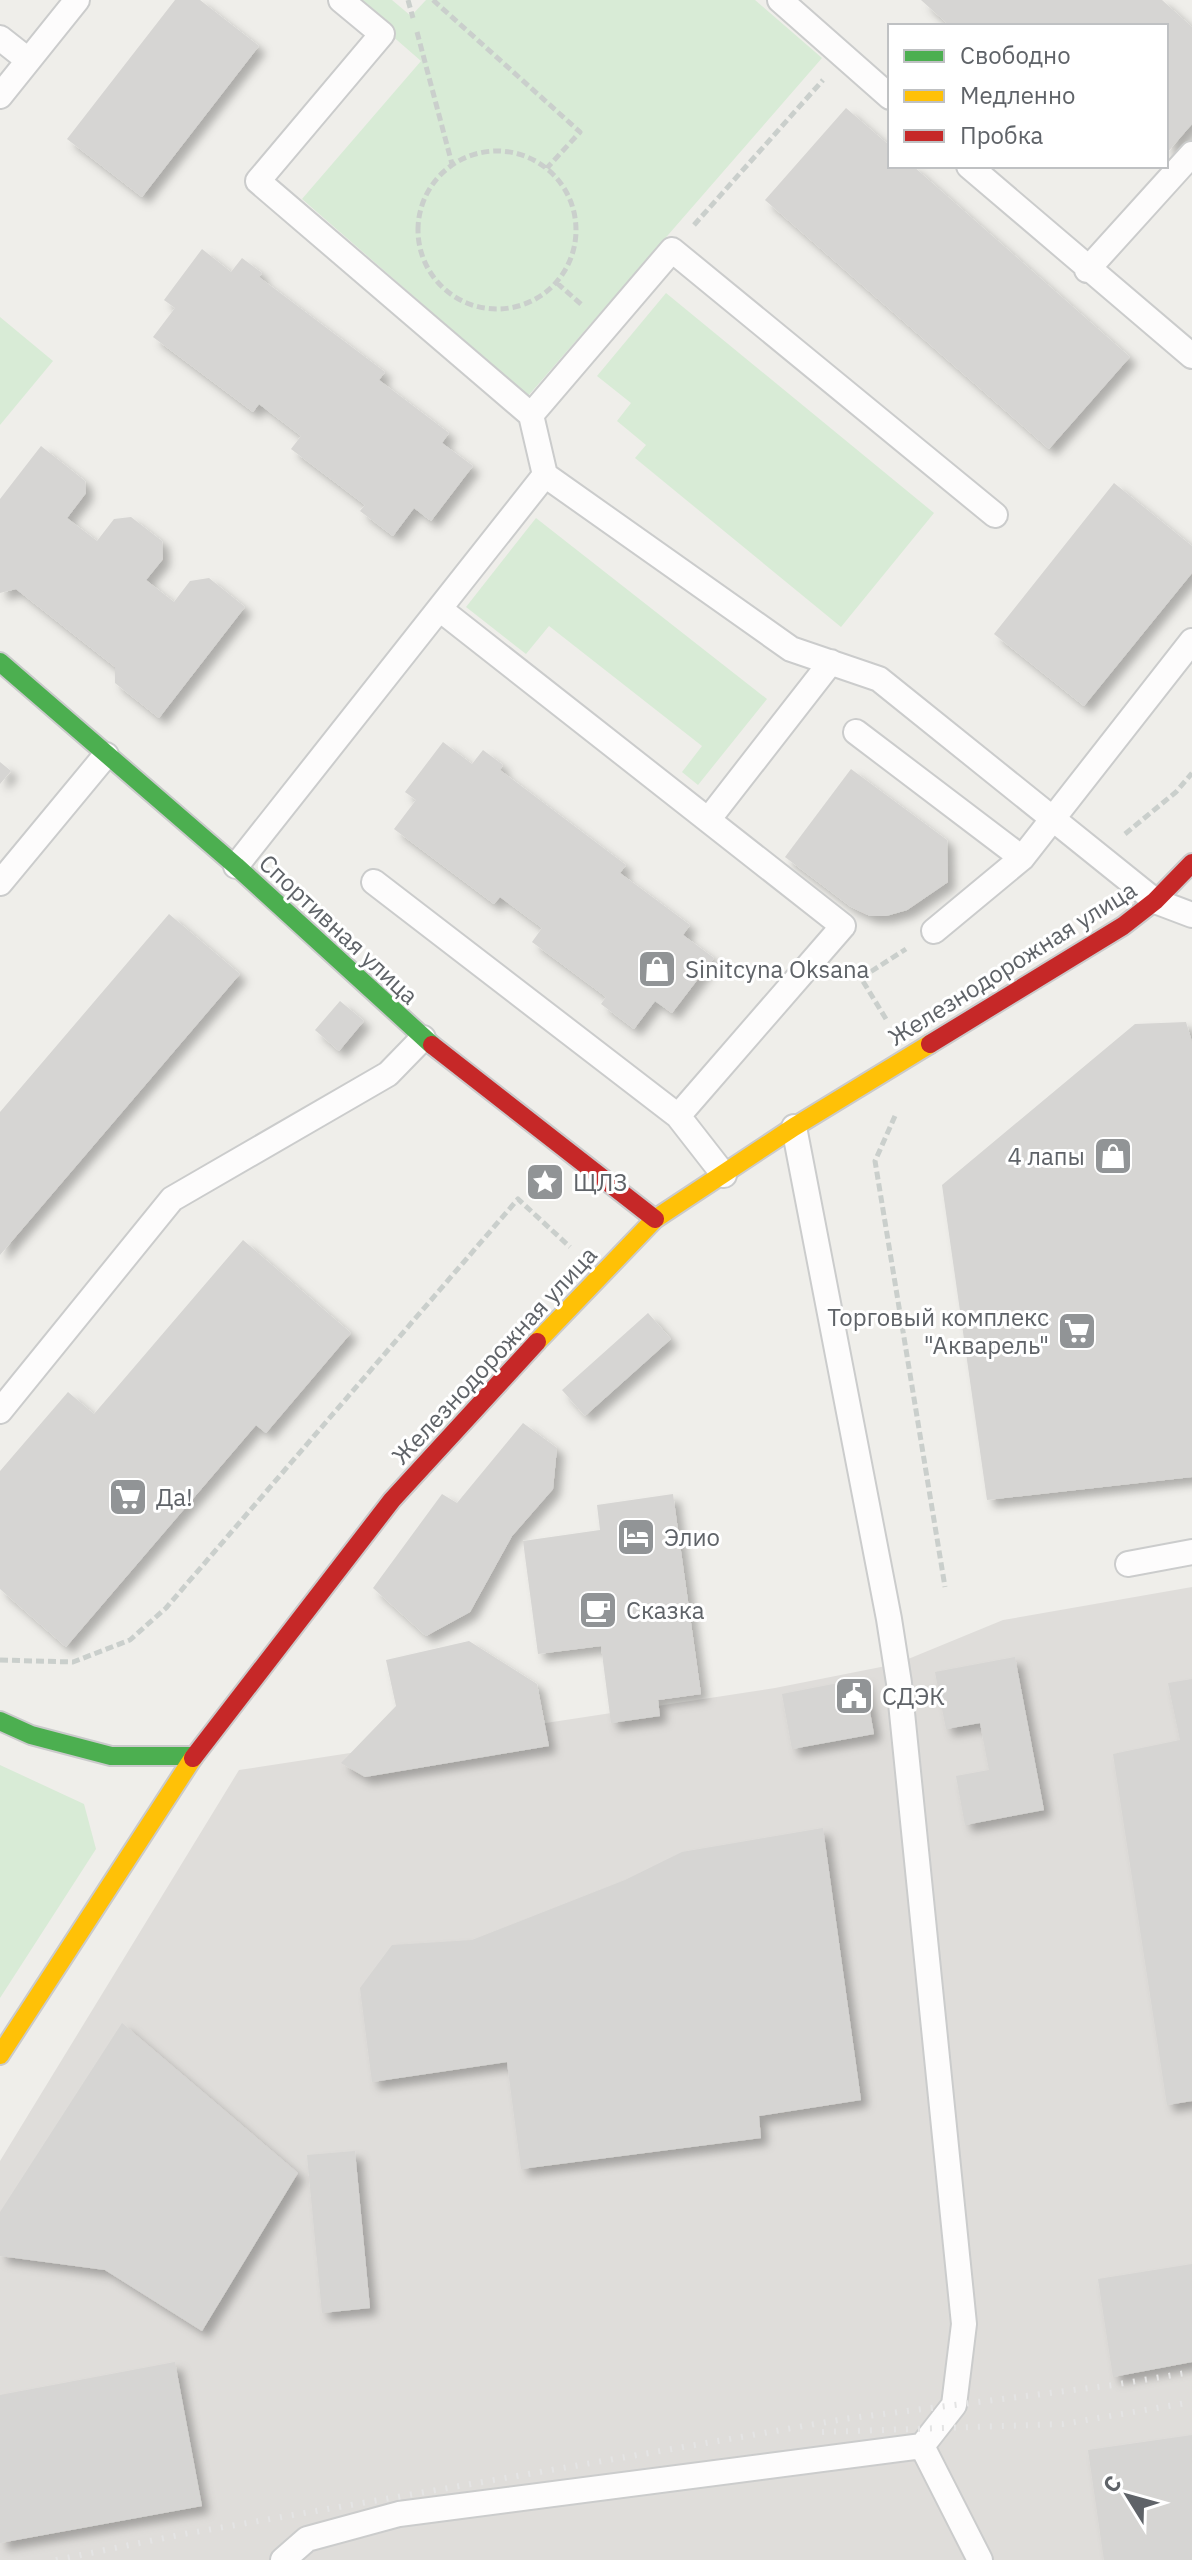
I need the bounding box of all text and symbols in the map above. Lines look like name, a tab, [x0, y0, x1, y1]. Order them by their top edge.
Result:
legend	[888, 24, 1168, 168]
text: Свободно	[960, 39, 1071, 71]
text: Медленно	[960, 79, 1076, 111]
text: Пробка	[960, 119, 1044, 151]
street label: Спортивная улица	[253, 847, 426, 1011]
street label: Железнодорожная улица	[882, 873, 1143, 1053]
shop icon: Sinitcyna Oksana	[636, 948, 678, 990]
place label: Sinitcyna Oksana	[685, 953, 870, 985]
shop icon: 4 лапы	[1092, 1135, 1134, 1177]
place label: 4 лапы	[1007, 1140, 1085, 1172]
place icon: ЩЛЗ	[524, 1161, 566, 1203]
place label: ЩЛЗ	[573, 1166, 628, 1198]
street label: Железнодорожная улица	[384, 1239, 604, 1471]
place label: Торговый комплекс "Акварель"	[827, 1301, 1049, 1361]
supermarket icon: Торговый комплекс "Акварель"	[1056, 1310, 1098, 1352]
supermarket icon: Да!	[107, 1476, 149, 1518]
place label: Да!	[156, 1481, 193, 1513]
hotel icon: Элио	[615, 1516, 657, 1558]
place label: Элио	[664, 1521, 720, 1553]
cafe icon: Сказка	[577, 1589, 619, 1631]
place label: Сказка	[626, 1594, 705, 1626]
public building icon: СДЭК	[833, 1675, 875, 1717]
place label: СДЭК	[882, 1680, 945, 1712]
north arrow	[1088, 2456, 1168, 2536]
text: С	[1096, 2469, 1128, 2498]

